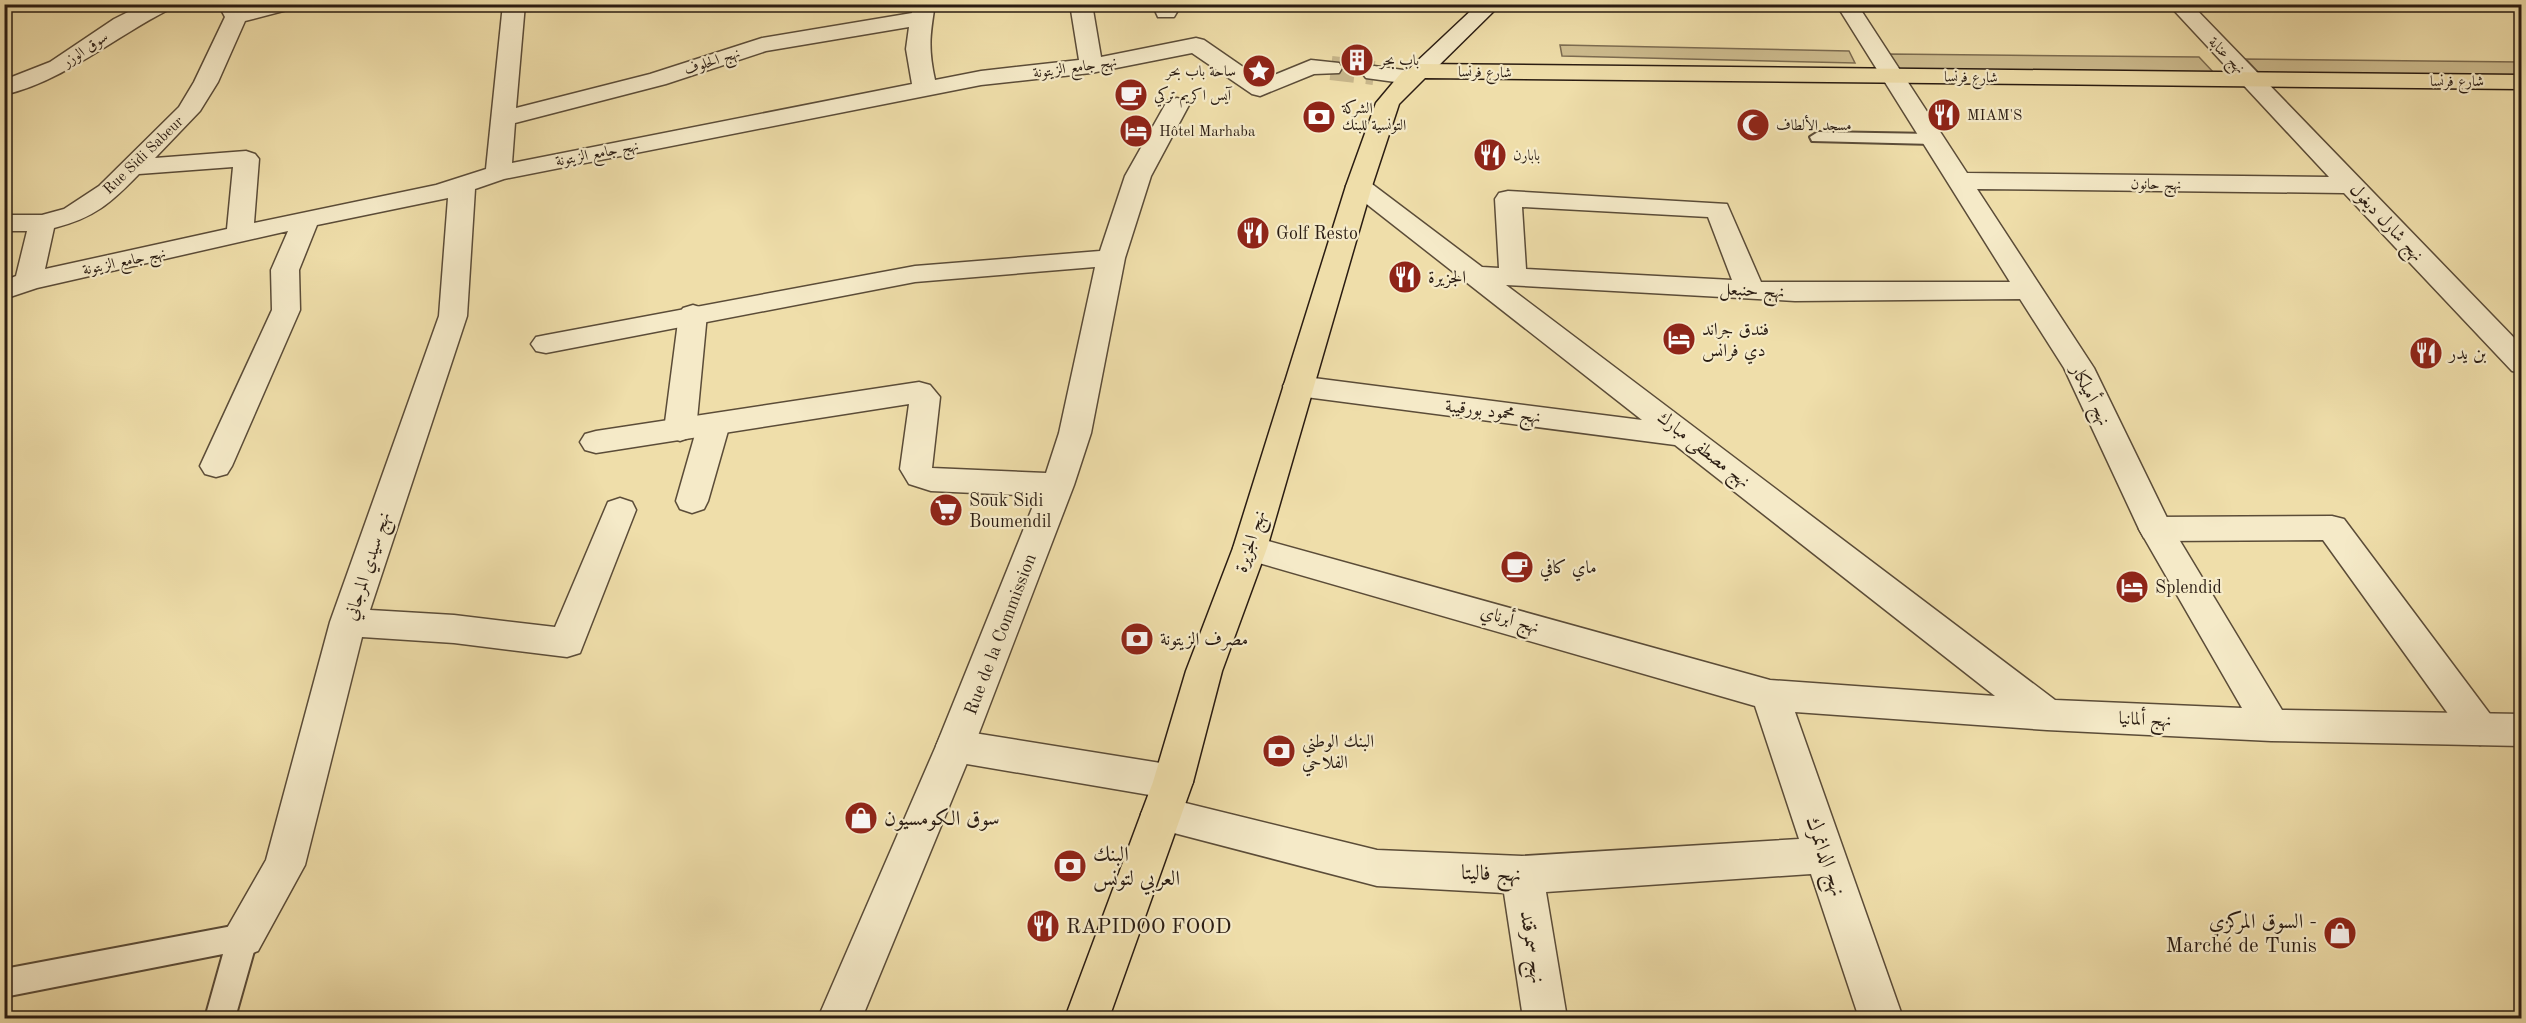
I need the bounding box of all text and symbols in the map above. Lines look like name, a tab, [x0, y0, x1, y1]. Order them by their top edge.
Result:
street label: سوق الوزر	[59, 30, 111, 72]
street label: نهج عنابة	[2201, 35, 2247, 81]
building icon: باب بحر	[1339, 42, 1375, 78]
street label: نهج الحلوف	[683, 46, 744, 83]
place icon: ساحة باب بحر	[1241, 53, 1277, 89]
street label: نهج جامع الزيتونة	[1032, 54, 1119, 87]
place label: باب بحر	[1378, 54, 1419, 70]
place label: ساحة باب بحر	[1164, 65, 1236, 81]
street label: شارع فرنسا	[1458, 65, 1512, 85]
street label: شارع فرنسا	[1944, 70, 1998, 90]
street label: شارع فرنسا	[2430, 74, 2484, 94]
cafe icon: آيس اكريم تركي	[1113, 77, 1149, 113]
place label: آيس اكريم تركي	[1154, 85, 1233, 108]
restaurant icon: MIAM'S	[1926, 97, 1962, 133]
bank icon: الشركة التونسية للبنك	[1301, 99, 1337, 135]
place label: الشركة التونسية للبنك	[1341, 99, 1406, 134]
mosque icon: مسجد الألطاف	[1735, 107, 1771, 143]
place label: MIAM'S	[1967, 109, 2022, 124]
hotel icon: Hôtel Marhaba	[1118, 113, 1154, 149]
street label: Rue Sidi Sabeur	[101, 114, 187, 198]
place label: مسجد الألطاف	[1776, 114, 1852, 134]
place label: Hôtel Marhaba	[1159, 125, 1256, 140]
restaurant icon: بابارن	[1472, 137, 1508, 173]
street label: نهج جامع الزيتونة	[554, 138, 641, 175]
place label: بابارن	[1513, 149, 1540, 164]
street label: نهج حانون	[2130, 178, 2182, 198]
street label: نهج شارل ديغول	[2342, 180, 2427, 269]
restaurant icon: Golf Resto	[1235, 215, 1271, 251]
place label: Golf Resto	[1276, 225, 1358, 243]
street label: نهج جامع الزيتونة	[81, 245, 168, 283]
restaurant icon: الجزيرة	[1387, 259, 1423, 295]
place label: الجزيرة	[1428, 269, 1466, 289]
street label: نهج حنبعل	[1719, 280, 1785, 308]
hotel icon: فندق جراند دي فرانس	[1661, 321, 1697, 357]
place label: فندق جراند دي فرانس	[1702, 321, 1769, 365]
restaurant icon: بن يدر	[2408, 335, 2444, 371]
place label: بن يدر	[2447, 345, 2487, 364]
street label: نهج أميلكار	[2061, 358, 2117, 431]
street label: نهج محمود بورقيبة	[1443, 397, 1542, 433]
street label: نهج مصطفى مبارك	[1650, 407, 1754, 496]
supermarket icon: Souk Sidi Boumendil	[928, 492, 964, 528]
place label: Souk Sidi Boumendil	[969, 492, 1052, 531]
street label: نهج الجزيرة	[1232, 508, 1275, 576]
street label: نهج سيدي المرجاني	[342, 510, 400, 625]
cafe icon: ماي كافي	[1499, 549, 1535, 585]
street label: Rue de la Commission	[962, 551, 1040, 717]
place label: ماي كافي	[1540, 558, 1597, 582]
hotel icon: Splendid	[2114, 569, 2150, 605]
place label: Splendid	[2155, 579, 2222, 597]
street label: نهج أبرناي	[1477, 598, 1542, 643]
bank icon: مصرف الزيتونة	[1119, 621, 1155, 657]
place label: مصرف الزيتونة	[1160, 631, 1248, 651]
street label: نهج ألمانيا	[2118, 705, 2172, 736]
bank icon: البنك الوطني الفلاحي	[1261, 733, 1297, 769]
place label: البنك الوطني الفلاحي	[1302, 733, 1374, 777]
shop icon: سوق الكومسيون	[843, 800, 879, 836]
place label: سوق الكومسيون	[884, 807, 1000, 831]
street label: نهج الدانمرك	[1795, 814, 1849, 901]
place label: البنك العربي لتونس	[1093, 845, 1180, 895]
bank icon: البنك العربي لتونس	[1052, 848, 1088, 884]
street label: نهج فاليتا	[1460, 863, 1521, 893]
restaurant icon: RAPIDOO FOOD	[1025, 908, 1061, 944]
street label: نهج سمرقند	[1508, 909, 1548, 986]
place label: السوق المركزي - Marché de Tunis	[2165, 910, 2317, 957]
shop icon: السوق المركزي - Marché de Tunis	[2322, 915, 2358, 951]
place label: RAPIDOO FOOD	[1066, 917, 1231, 938]

